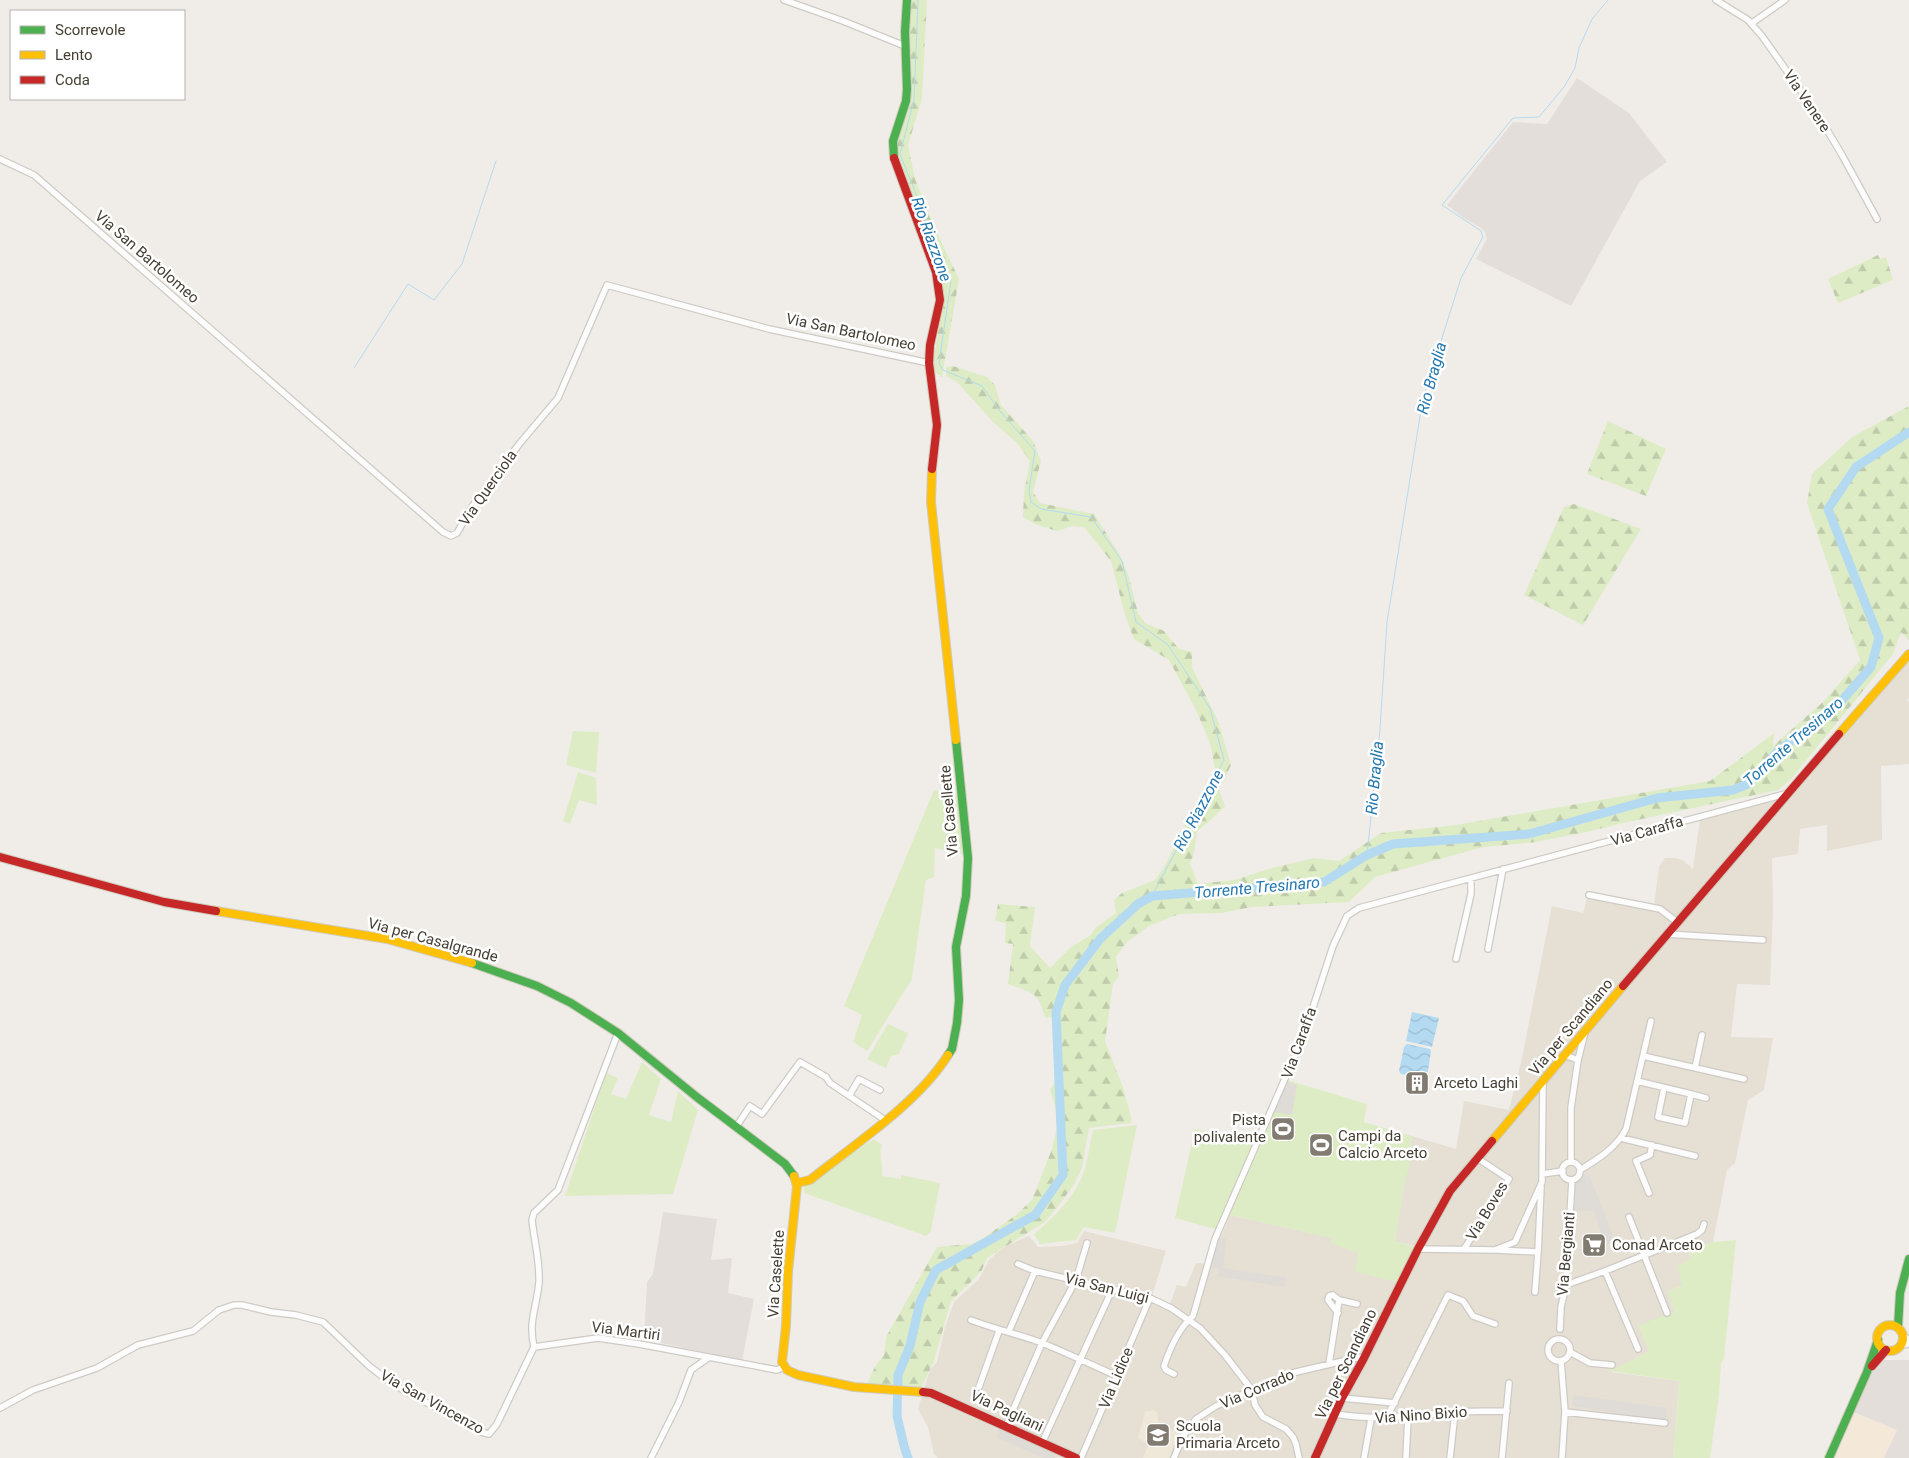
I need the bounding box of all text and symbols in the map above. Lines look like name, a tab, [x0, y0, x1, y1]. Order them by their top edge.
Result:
legend	[10, 10, 185, 100]
text: Scorrevole	[55, 21, 126, 39]
text: Lento	[55, 46, 93, 64]
street label: Via Venere	[1780, 66, 1834, 136]
text: Coda	[55, 71, 90, 89]
water label: Rio Riazzone	[907, 194, 956, 284]
street label: Via San Bartolomeo	[91, 207, 203, 307]
street label: Via San Bartolomeo	[784, 309, 918, 355]
water label: Rio Braglia	[1413, 340, 1450, 416]
street label: Via Querciola	[455, 447, 521, 529]
water label: Torrente Tresinaro	[1739, 693, 1847, 790]
water label: Rio Braglia	[1362, 740, 1387, 816]
street label: Via Casellette	[936, 764, 962, 857]
water label: Rio Riazzone	[1169, 767, 1228, 854]
street label: Via Caraffa	[1609, 812, 1685, 850]
water label: Torrente Tresinaro	[1193, 873, 1321, 902]
street label: Via per Casalgrande	[366, 914, 500, 966]
street label: Via per Scandiano	[1525, 975, 1617, 1079]
street label: Via Caraffa	[1278, 1005, 1320, 1081]
building icon: Arceto Laghi	[1404, 1070, 1430, 1096]
place label: Arceto Laghi	[1434, 1074, 1518, 1092]
place label: Pista polivalente	[1194, 1111, 1266, 1146]
sports icon: Pista polivalente	[1270, 1116, 1296, 1142]
place label: Campi da Calcio Arceto	[1338, 1127, 1427, 1162]
sports icon: Campi da Calcio Arceto	[1308, 1132, 1334, 1158]
street label: Via Boves	[1462, 1178, 1512, 1244]
street label: Via Bergianti	[1553, 1211, 1579, 1297]
street label: Via Caselette	[764, 1229, 788, 1319]
supermarket icon: Conad Arceto	[1581, 1232, 1607, 1258]
place label: Conad Arceto	[1612, 1236, 1703, 1254]
street label: Via San Luigi	[1063, 1269, 1151, 1307]
street label: Via per Scandiano	[1311, 1306, 1381, 1422]
street label: Via Martiri	[591, 1318, 661, 1344]
street label: Via Lidice	[1095, 1345, 1137, 1411]
street label: Via Corrado	[1217, 1365, 1297, 1413]
street label: Via San Vincenzo	[377, 1366, 487, 1438]
street label: Via Pagliani	[968, 1386, 1046, 1436]
street label: Via Nino Bixio	[1374, 1403, 1468, 1427]
place label: Scuola Primaria Arceto	[1176, 1417, 1280, 1452]
school or university icon: Scuola Primaria Arceto	[1145, 1422, 1171, 1448]

